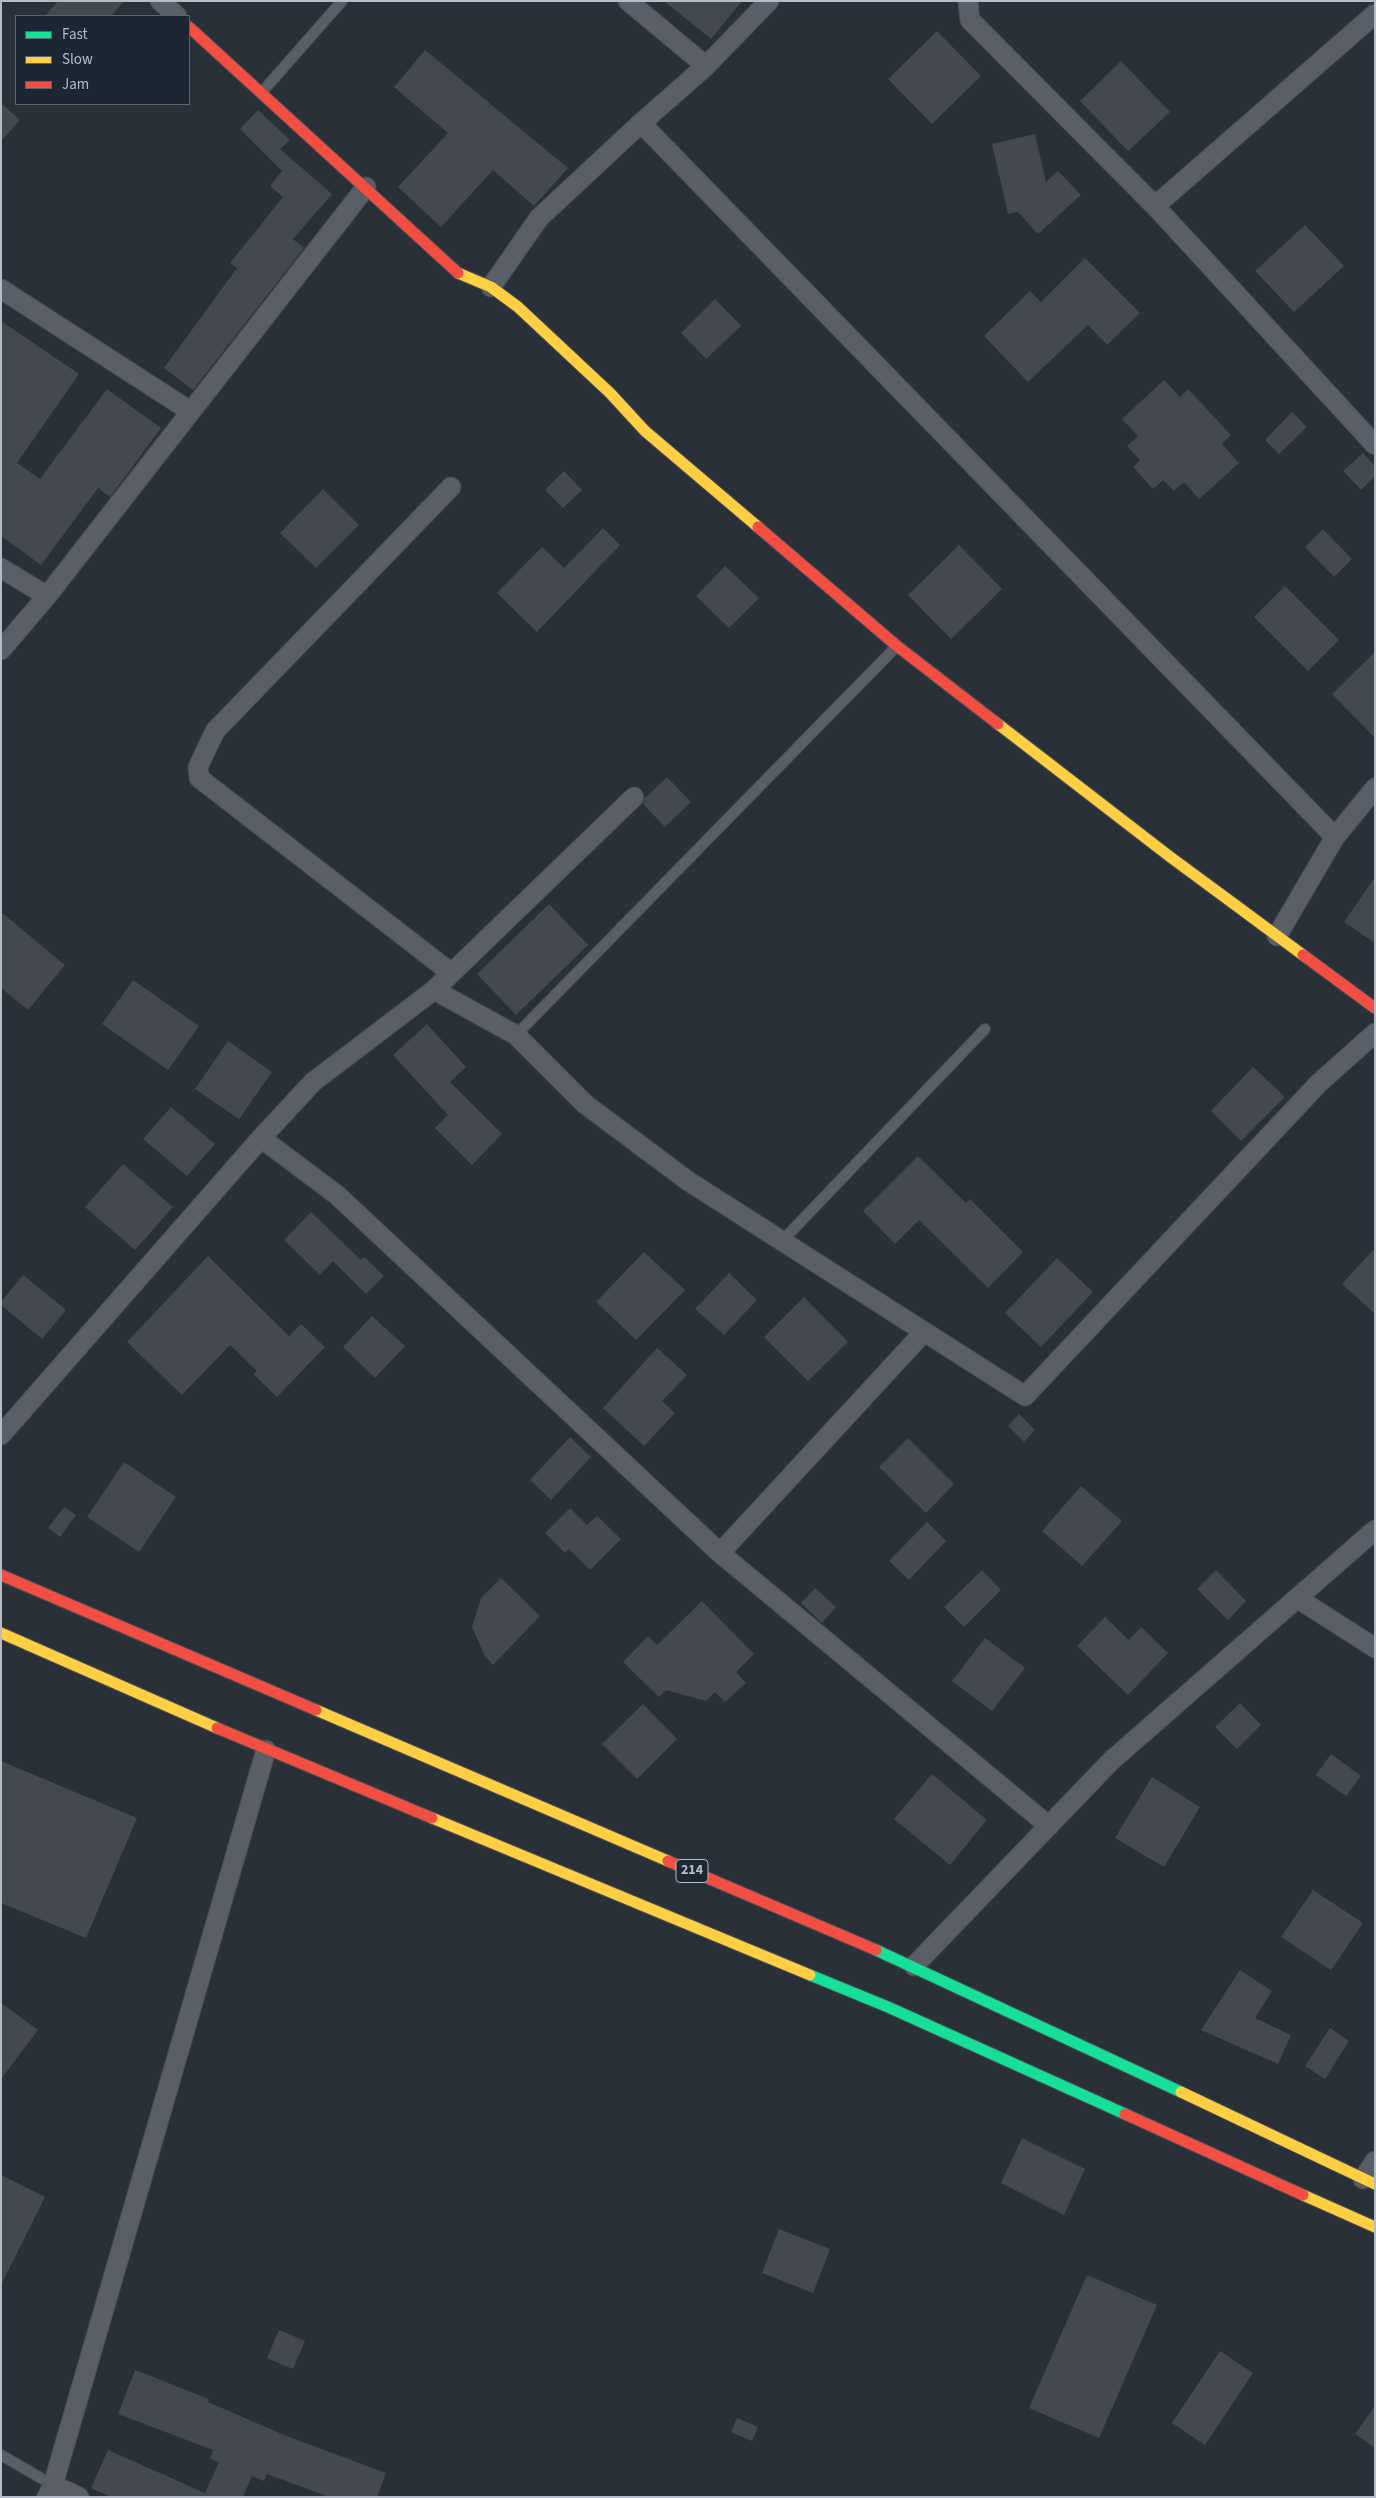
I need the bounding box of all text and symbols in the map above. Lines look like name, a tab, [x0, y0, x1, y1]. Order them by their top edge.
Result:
legend	[15, 15, 190, 105]
text: Fast	[62, 24, 88, 45]
text: Slow	[62, 49, 93, 70]
text: Jam	[62, 74, 89, 95]
road number: 214	[676, 1860, 708, 1882]

